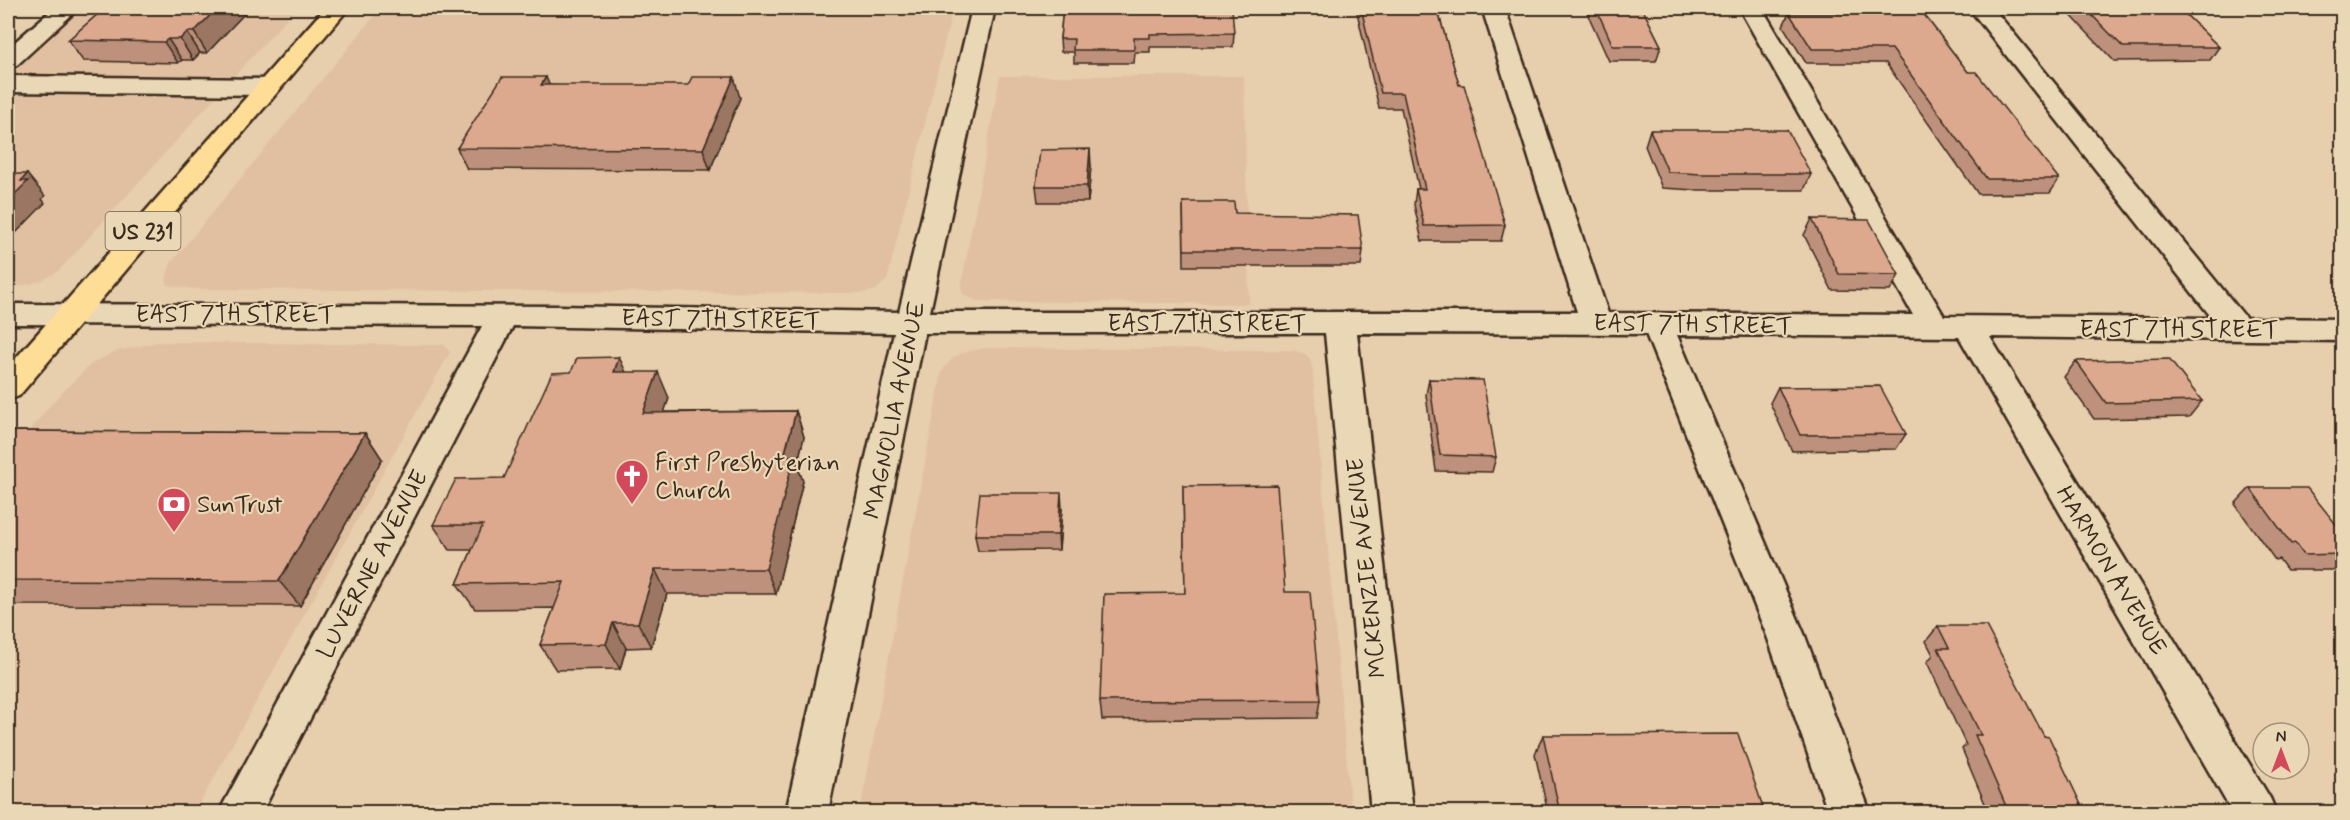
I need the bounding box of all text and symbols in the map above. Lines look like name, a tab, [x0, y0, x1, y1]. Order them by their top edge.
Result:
road number: US 231	[106, 212, 180, 250]
street label: MAGNOLIA AVENUE	[857, 299, 934, 522]
street label: EAST 7TH STREET	[135, 300, 335, 331]
street label: EAST 7TH STREET	[621, 303, 821, 338]
street label: EAST 7TH STREET	[1593, 308, 1793, 343]
street label: EAST 7TH STREET	[1107, 309, 1307, 340]
street label: EAST 7TH STREET	[2079, 315, 2279, 346]
place label: First Presbyterian Church	[655, 448, 840, 507]
street label: MCKENZIE AVENUE	[1340, 456, 1394, 680]
church icon: First Presbyterian Church	[614, 458, 650, 505]
street label: LUVERNE AVENUE	[311, 465, 436, 664]
street label: HARMON AVENUE	[2048, 480, 2174, 661]
bank icon: SunTrust	[156, 486, 192, 533]
place label: SunTrust	[197, 490, 283, 521]
north arrow	[2251, 721, 2311, 781]
text: N	[2276, 727, 2286, 748]

